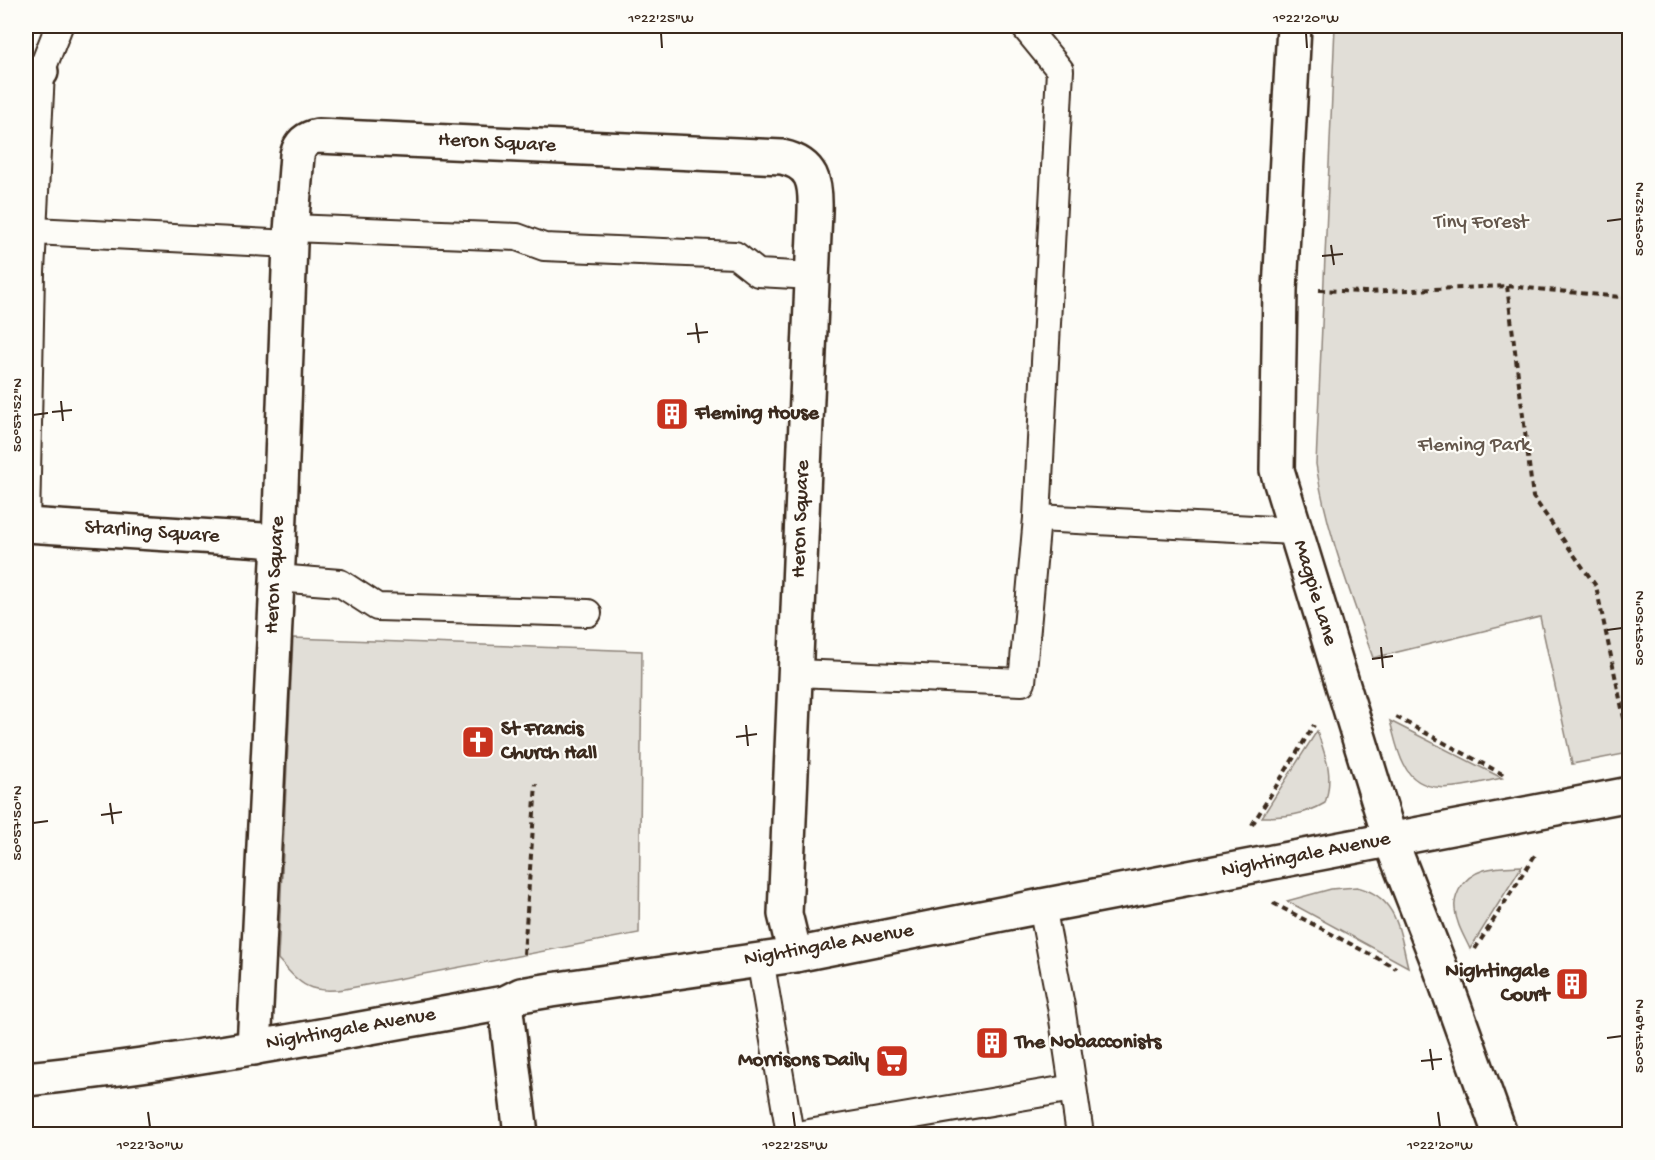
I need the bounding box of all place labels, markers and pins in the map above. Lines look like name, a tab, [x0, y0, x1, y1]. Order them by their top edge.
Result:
building icon: Fleming House	[654, 396, 690, 432]
place label: Fleming House	[694, 402, 820, 427]
place label: St Francis Church Hall	[500, 718, 598, 767]
church icon: St Francis Church Hall	[460, 724, 496, 760]
place label: Nightingale Court	[1445, 960, 1551, 1009]
building icon: Nightingale Court	[1554, 966, 1590, 1002]
building icon: The Nobacconists	[974, 1025, 1010, 1061]
place label: The Nobacconists	[1013, 1031, 1163, 1056]
supermarket icon: Morrisons Daily	[874, 1043, 910, 1079]
place label: Morrisons Daily	[738, 1049, 870, 1074]

